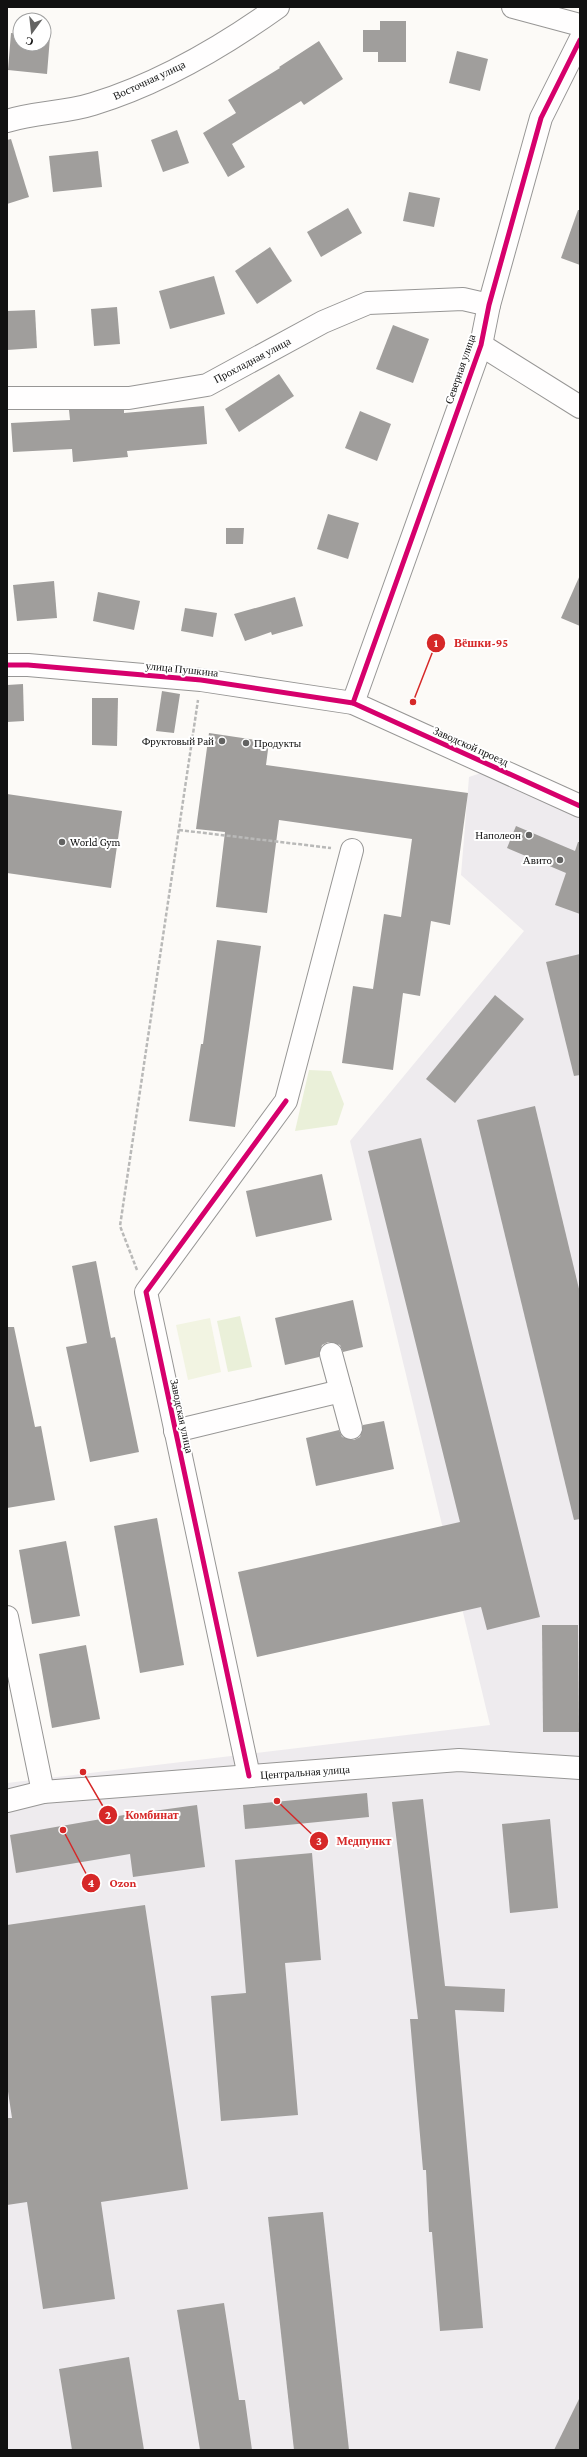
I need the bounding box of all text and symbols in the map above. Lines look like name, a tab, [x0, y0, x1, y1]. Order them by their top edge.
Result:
north arrow	[12, 12, 52, 52]
text: С	[24, 35, 35, 48]
street label: Восточная улица	[111, 58, 187, 102]
street label: Северная улица	[442, 332, 478, 405]
street label: Прохладная улица	[212, 335, 293, 385]
callout: Вёшки-95	[426, 631, 516, 655]
text: 1	[434, 636, 439, 650]
text: Вёшки-95	[454, 636, 508, 650]
street label: улица Пушкина	[145, 659, 219, 679]
street label: Заводской проезд	[431, 724, 511, 768]
place label: Фруктовый Рай	[142, 735, 214, 747]
marker: Фруктовый Рай	[217, 736, 227, 746]
place label: Продукты	[254, 737, 302, 749]
marker: Продукты	[241, 738, 251, 748]
place label: Наполеон	[475, 829, 521, 841]
marker: Наполеон	[524, 830, 534, 840]
place label: World Gym	[70, 836, 121, 849]
marker: World Gym	[57, 837, 67, 847]
place label: Авито	[523, 854, 552, 866]
marker: Авито	[555, 855, 565, 865]
street label: Заводская улица	[168, 1378, 196, 1454]
street label: Центральная улица	[260, 1763, 350, 1781]
callout: Комбинат	[98, 1803, 187, 1827]
text: 2	[105, 1808, 111, 1822]
text: Комбинат	[125, 1808, 179, 1822]
callout: Медпункт	[309, 1829, 400, 1853]
text: 3	[316, 1834, 322, 1848]
text: Медпункт	[336, 1834, 392, 1848]
callout: Ozon	[81, 1871, 144, 1895]
text: 4	[88, 1876, 95, 1890]
text: Ozon	[110, 1876, 137, 1890]

